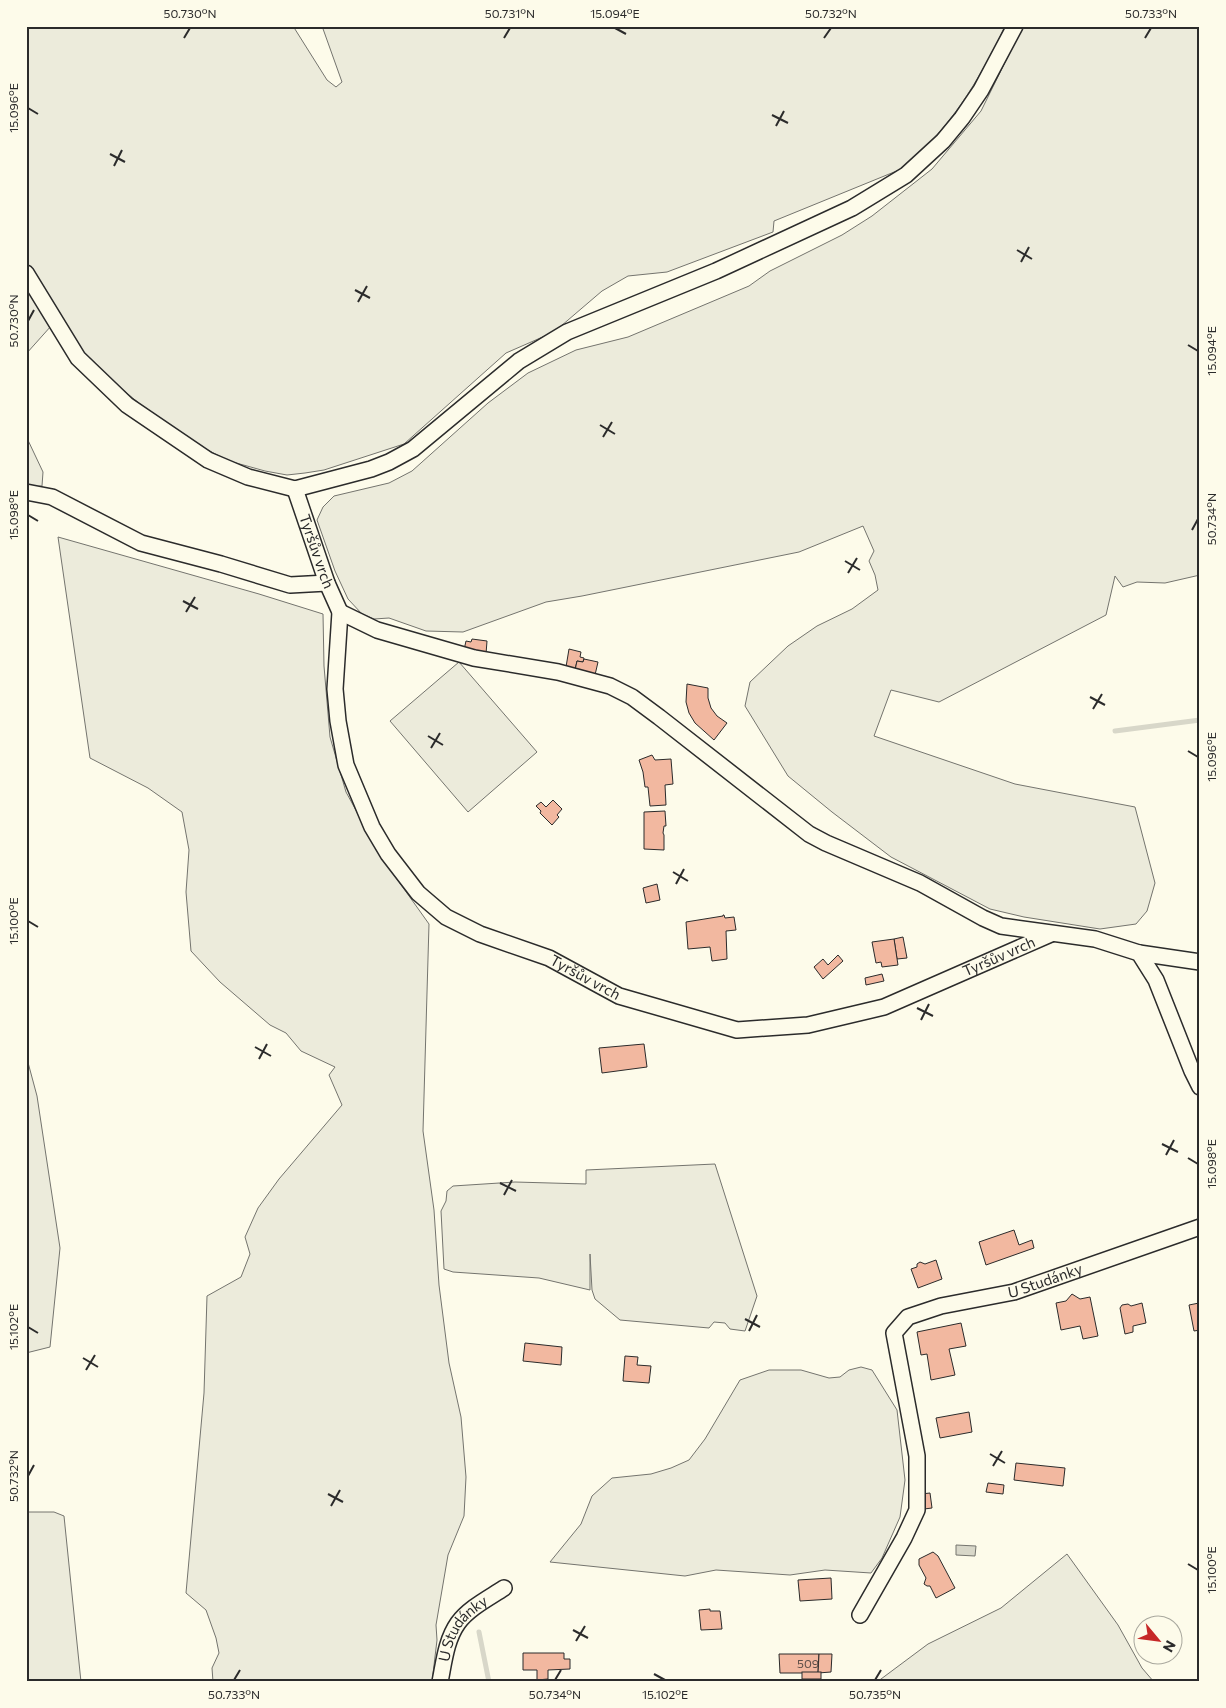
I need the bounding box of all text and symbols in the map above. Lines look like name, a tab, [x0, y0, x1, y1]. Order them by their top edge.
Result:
text: 50.730°N	[164, 6, 216, 20]
text: 50.731°N	[485, 6, 535, 20]
text: 15.094°E	[590, 6, 640, 20]
text: 50.732°N	[805, 6, 857, 20]
text: 50.733°N	[1125, 6, 1177, 20]
text: 15.096°E	[6, 83, 20, 133]
text: 50.730°N	[6, 295, 20, 347]
text: 15.094°E	[1204, 326, 1218, 376]
text: 15.098°E	[6, 490, 20, 540]
text: 50.734°N	[1204, 493, 1218, 545]
street label: Tyršův vrch	[296, 512, 338, 591]
text: 15.096°E	[1204, 732, 1218, 782]
text: 15.100°E	[6, 897, 20, 945]
street label: Tyršův vrch	[959, 932, 1038, 980]
street label: Tyršův vrch	[547, 950, 624, 1003]
text: 15.098°E	[1204, 1139, 1218, 1189]
street label: U Studánky	[1006, 1259, 1085, 1301]
text: 15.102°E	[6, 1304, 20, 1350]
text: 50.732°N	[6, 1450, 20, 1502]
text: 15.100°E	[1204, 1546, 1218, 1594]
street label: U Studánky	[434, 1591, 491, 1663]
north arrow	[1134, 1616, 1184, 1666]
text: N	[1160, 1638, 1180, 1655]
house number: 509	[797, 1656, 819, 1670]
text: 50.733°N	[208, 1687, 260, 1701]
text: 50.734°N	[529, 1687, 581, 1701]
text: 15.102°E	[642, 1687, 688, 1701]
text: 50.735°N	[849, 1687, 901, 1701]

